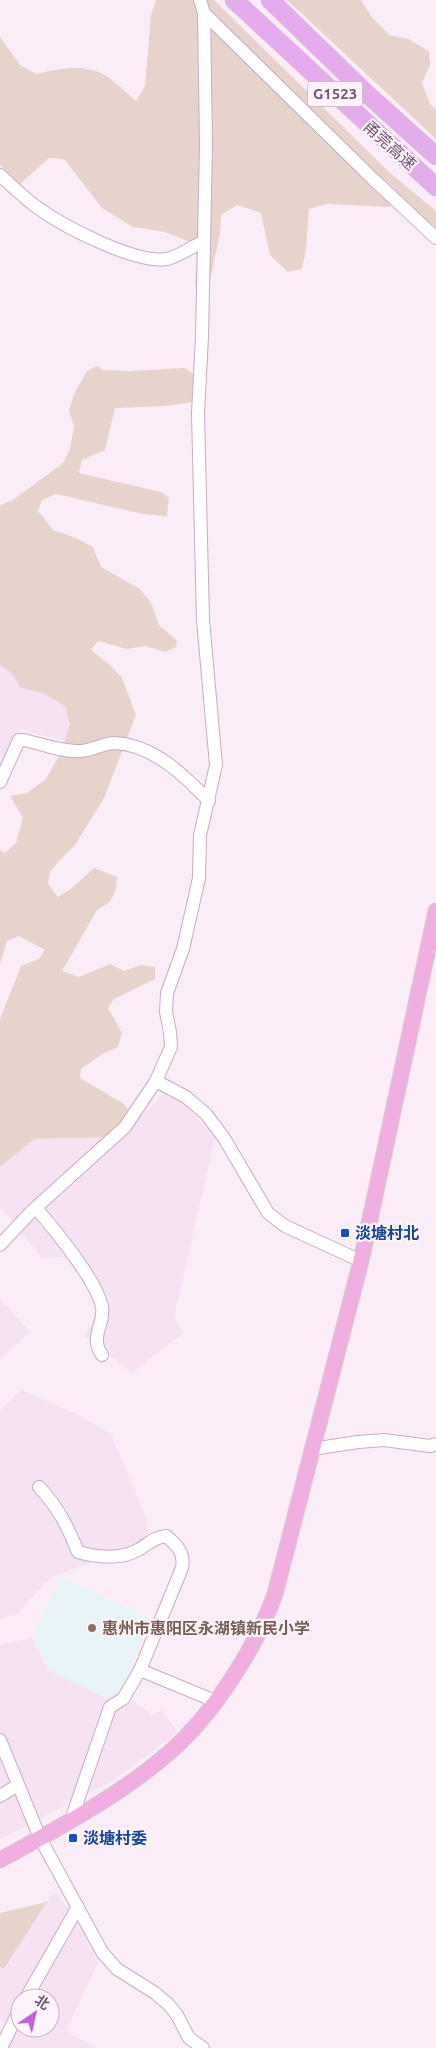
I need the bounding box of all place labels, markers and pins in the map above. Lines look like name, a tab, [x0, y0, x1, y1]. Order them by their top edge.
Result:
place label: 淡塘村北	[355, 1224, 419, 1242]
marker: 淡塘村北	[339, 1227, 351, 1239]
place label: 惠州市惠阳区永湖镇新民小学	[102, 1619, 310, 1637]
marker: 惠州市惠阳区永湖镇新民小学	[86, 1622, 98, 1634]
place label: 淡塘村委	[83, 1829, 147, 1847]
marker: 淡塘村委	[67, 1832, 79, 1844]

